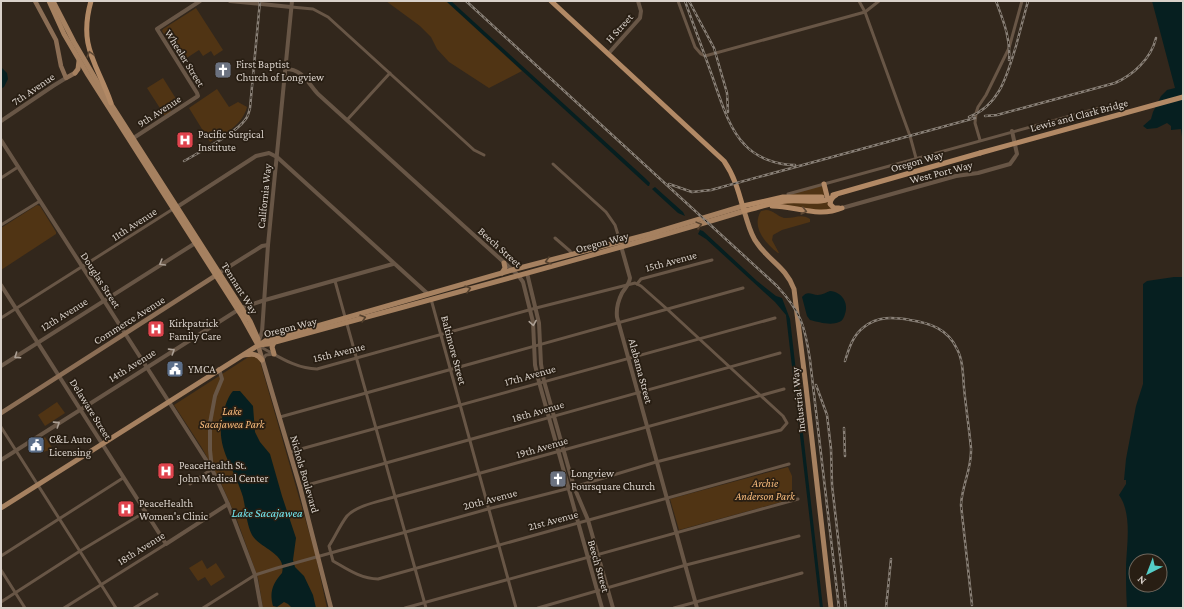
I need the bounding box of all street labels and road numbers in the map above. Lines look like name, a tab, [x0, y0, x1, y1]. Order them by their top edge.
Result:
street label: H Street	[603, 11, 635, 45]
street label: Wheeler Street	[163, 27, 208, 89]
street label: 7th Avenue	[9, 70, 57, 108]
street label: 9th Avenue	[135, 92, 183, 130]
street label: Lewis and Clark Bridge	[1029, 96, 1130, 135]
street label: Oregon Way	[889, 147, 946, 175]
street label: West Port Way	[908, 158, 975, 187]
street label: California Way	[255, 162, 274, 229]
street label: 11th Avenue	[109, 205, 159, 243]
street label: Beech Street	[476, 224, 524, 270]
street label: Oregon Way	[574, 229, 631, 256]
street label: 15th Avenue	[644, 248, 698, 274]
street label: Douglas Street	[78, 250, 124, 311]
street label: Tennant Way	[219, 260, 261, 317]
street label: Commerce Avenue	[91, 293, 167, 347]
street label: 12th Avenue	[38, 295, 90, 333]
street label: Oregon Way	[262, 314, 319, 340]
street label: Baltimore Street	[439, 314, 469, 386]
street label: Alabama Street	[627, 337, 656, 405]
street label: 15th Avenue	[312, 340, 366, 364]
street label: 14th Avenue	[106, 346, 158, 384]
street label: 17th Avenue	[503, 362, 557, 388]
street label: Industrial Way	[789, 366, 808, 433]
street label: Delaware Street	[67, 376, 115, 442]
street label: 18th Avenue	[511, 398, 566, 424]
street label: Nichols Boulevard	[288, 434, 322, 514]
street label: 19th Avenue	[515, 434, 569, 460]
street label: 20th Avenue	[462, 486, 518, 512]
street label: 21st Avenue	[527, 508, 579, 532]
street label: 18th Avenue	[115, 529, 167, 567]
street label: Beech Street	[586, 538, 612, 594]

